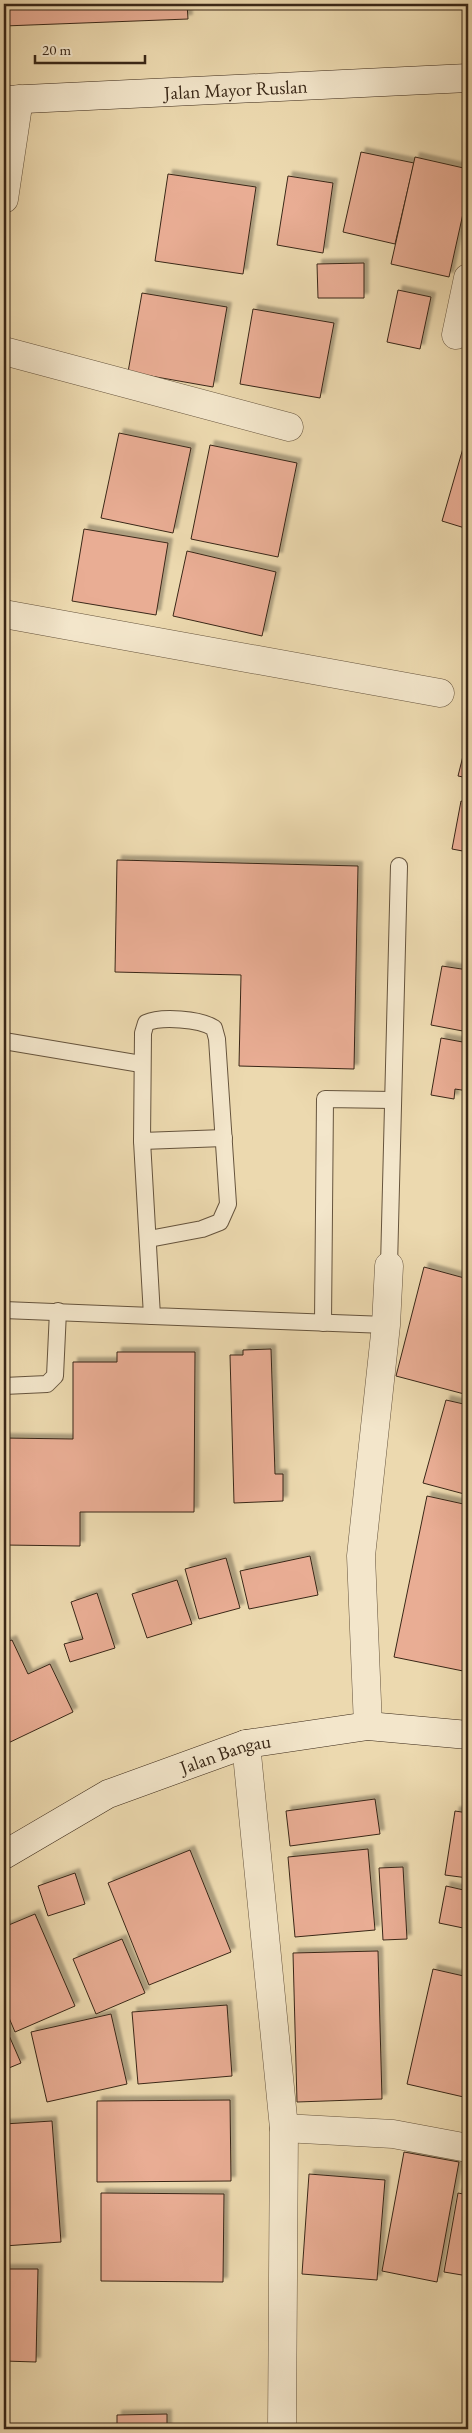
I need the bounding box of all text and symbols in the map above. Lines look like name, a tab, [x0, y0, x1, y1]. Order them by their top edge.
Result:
scale bar	[35, 32, 145, 64]
text: 20 m	[42, 40, 71, 59]
street label: Jalan Mayor Ruslan	[161, 74, 308, 105]
street label: Jalan Bangau	[174, 1728, 273, 1781]

